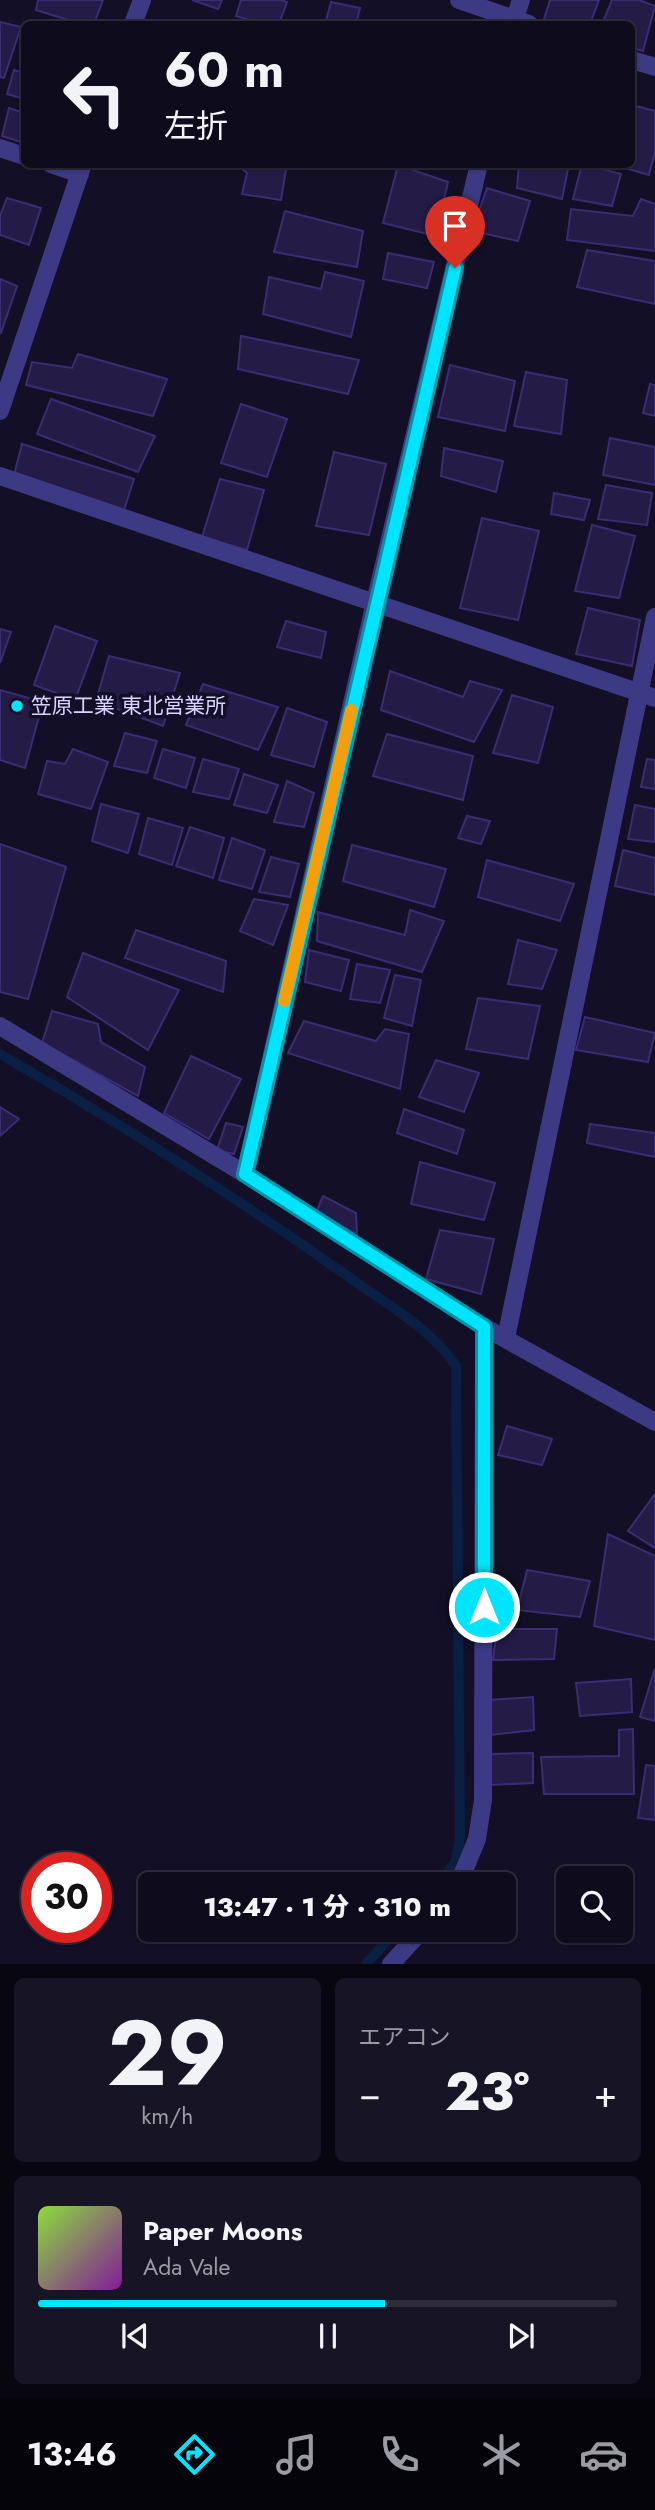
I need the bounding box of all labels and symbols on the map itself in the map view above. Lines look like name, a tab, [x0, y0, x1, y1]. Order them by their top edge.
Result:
pin	[425, 196, 485, 268]
place label: 笠原工業 東北営業所	[31, 691, 226, 721]
marker: 笠原工業 東北営業所	[9, 698, 25, 714]
position arrow	[447, 1570, 521, 1644]
speed limit sign: 30	[21, 1852, 112, 1943]

